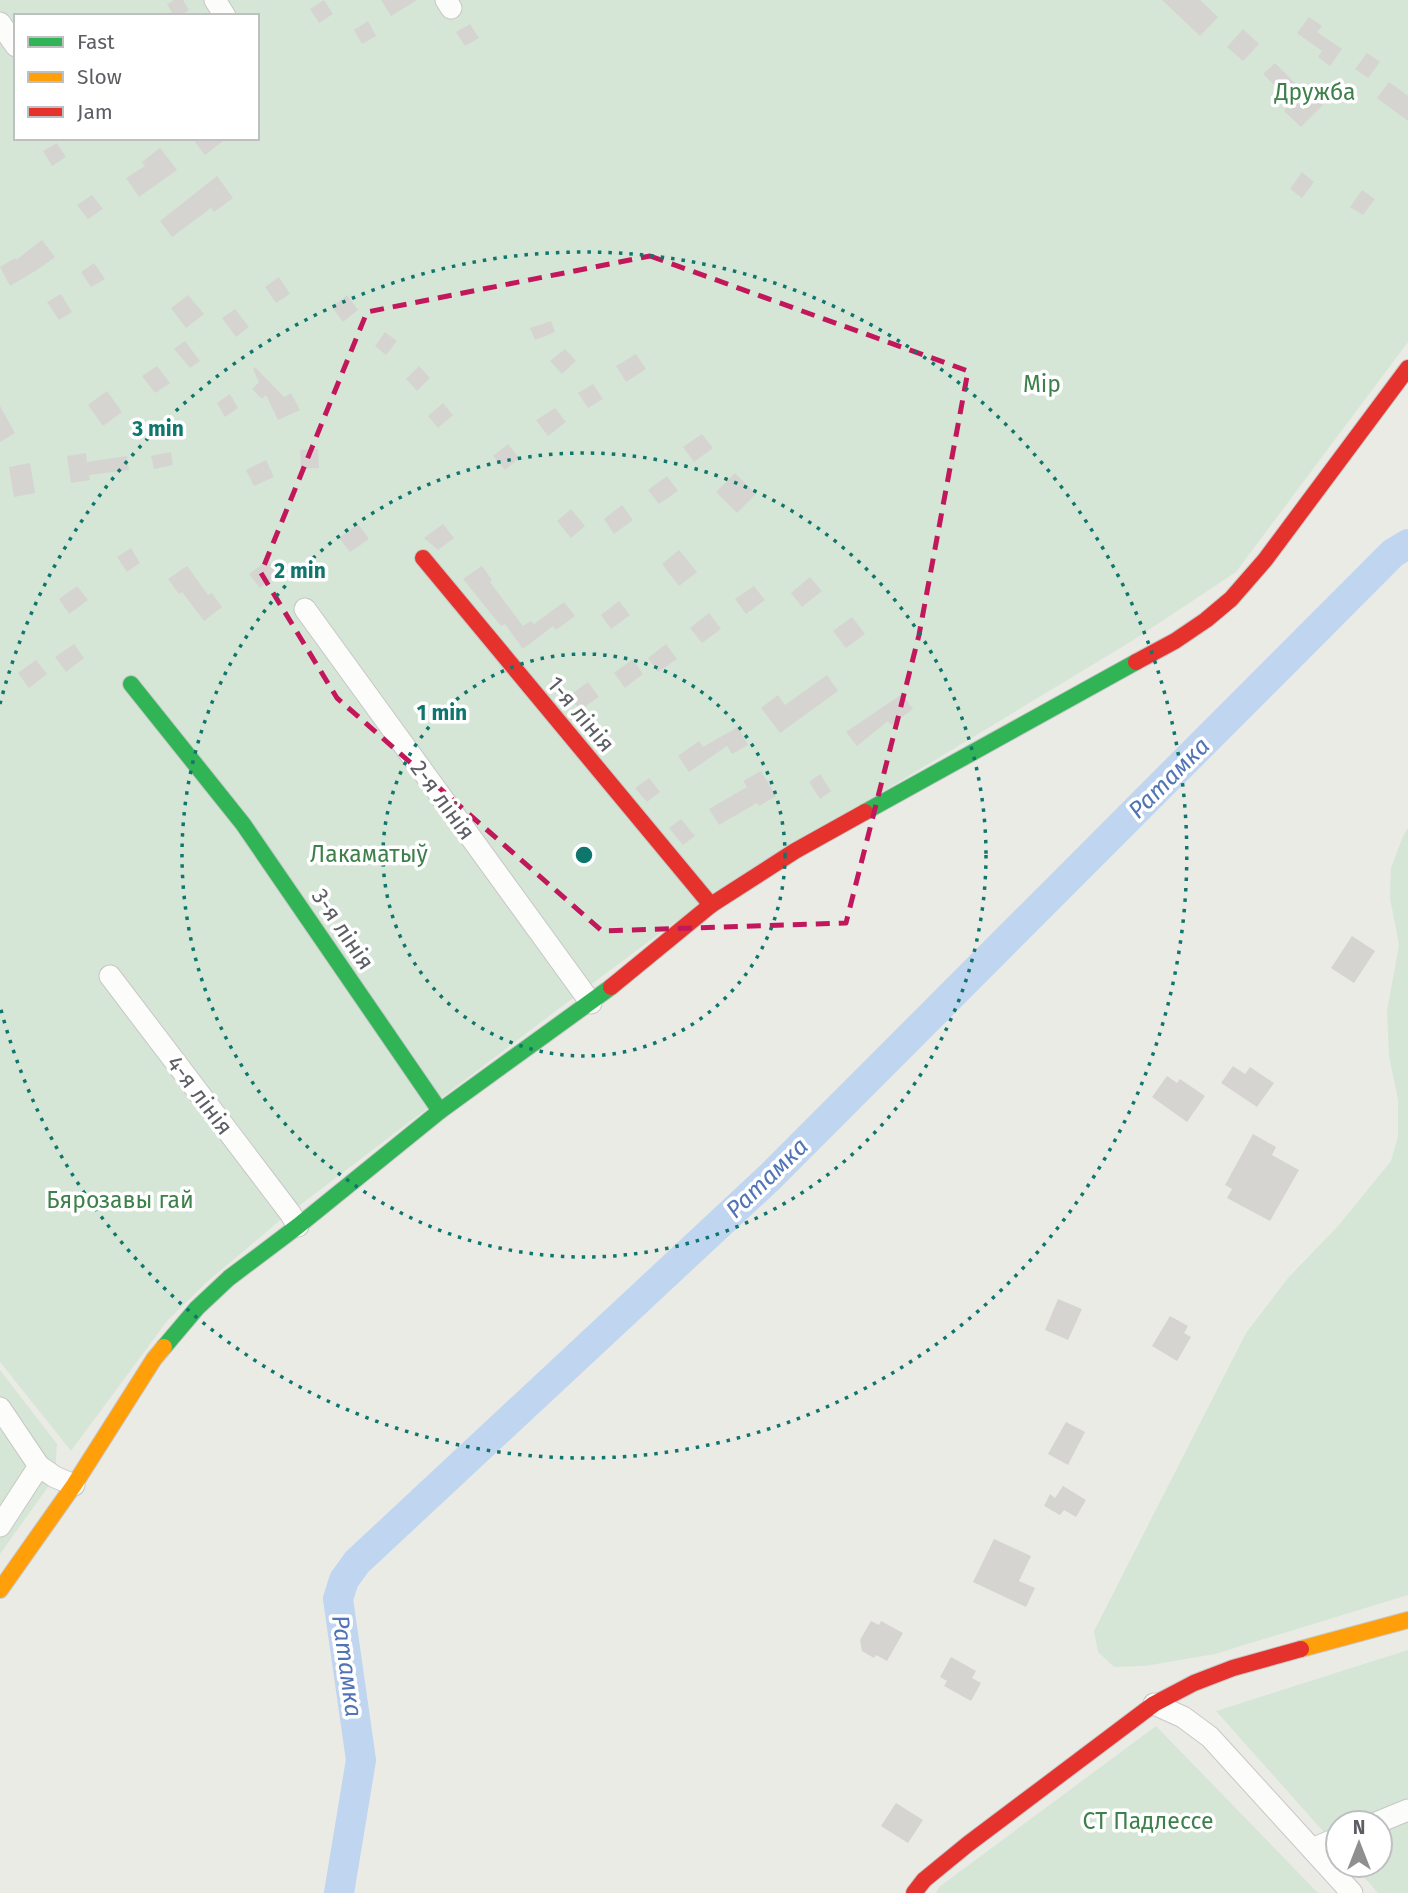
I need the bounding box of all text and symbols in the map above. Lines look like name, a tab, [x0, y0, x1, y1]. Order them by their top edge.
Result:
legend	[14, 14, 259, 140]
text: Fast	[77, 29, 115, 55]
text: Slow	[77, 64, 122, 90]
park label: Дружба	[1274, 78, 1355, 106]
text: Jam	[77, 99, 113, 125]
park label: Мір	[1023, 370, 1061, 398]
text: 3 min	[131, 416, 184, 442]
text: 2 min	[274, 558, 326, 584]
street label: 1-я лінія	[541, 670, 621, 758]
text: 1 min	[417, 700, 467, 726]
water label: Ратамка	[1123, 732, 1215, 824]
street label: 2-я лінія	[405, 755, 481, 845]
park label: Лакаматыў	[310, 840, 429, 868]
centre of rings	[572, 843, 596, 867]
street label: 3-я лінія	[306, 883, 380, 975]
street label: 4-я лінія	[161, 1050, 239, 1140]
water label: Ратамка	[720, 1132, 814, 1224]
park label: Бярозавы гай	[46, 1186, 194, 1214]
water label: Ратамка	[326, 1613, 368, 1719]
park label: СТ Падлессе	[1083, 1807, 1214, 1835]
north arrow	[1324, 1809, 1394, 1879]
text: N	[1353, 1816, 1365, 1839]

